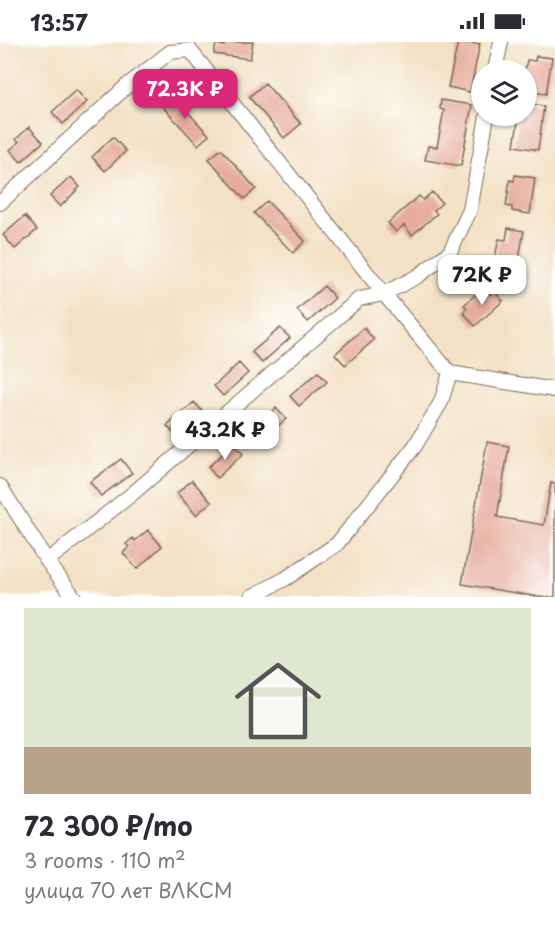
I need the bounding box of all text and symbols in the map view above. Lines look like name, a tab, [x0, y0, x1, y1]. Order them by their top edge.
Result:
text: 13:57	[30, 5, 88, 38]
map controls	[471, 60, 537, 126]
button: layers	[471, 60, 537, 126]
pin: 72.3K ₽	[130, 69, 240, 120]
text: 72.3K ₽	[147, 73, 223, 103]
pin: 72K ₽	[440, 255, 524, 306]
text: 72K ₽	[452, 259, 512, 289]
pin: 43.2K ₽	[170, 410, 280, 461]
text: 43.2K ₽	[185, 414, 265, 444]
icon: home	[224, 647, 332, 755]
text: 72 300 ₽/mo	[24, 806, 192, 845]
text: 3 rooms · 110 m²	[24, 845, 186, 875]
text: улица 70 лет ВЛКСМ	[24, 875, 232, 905]

